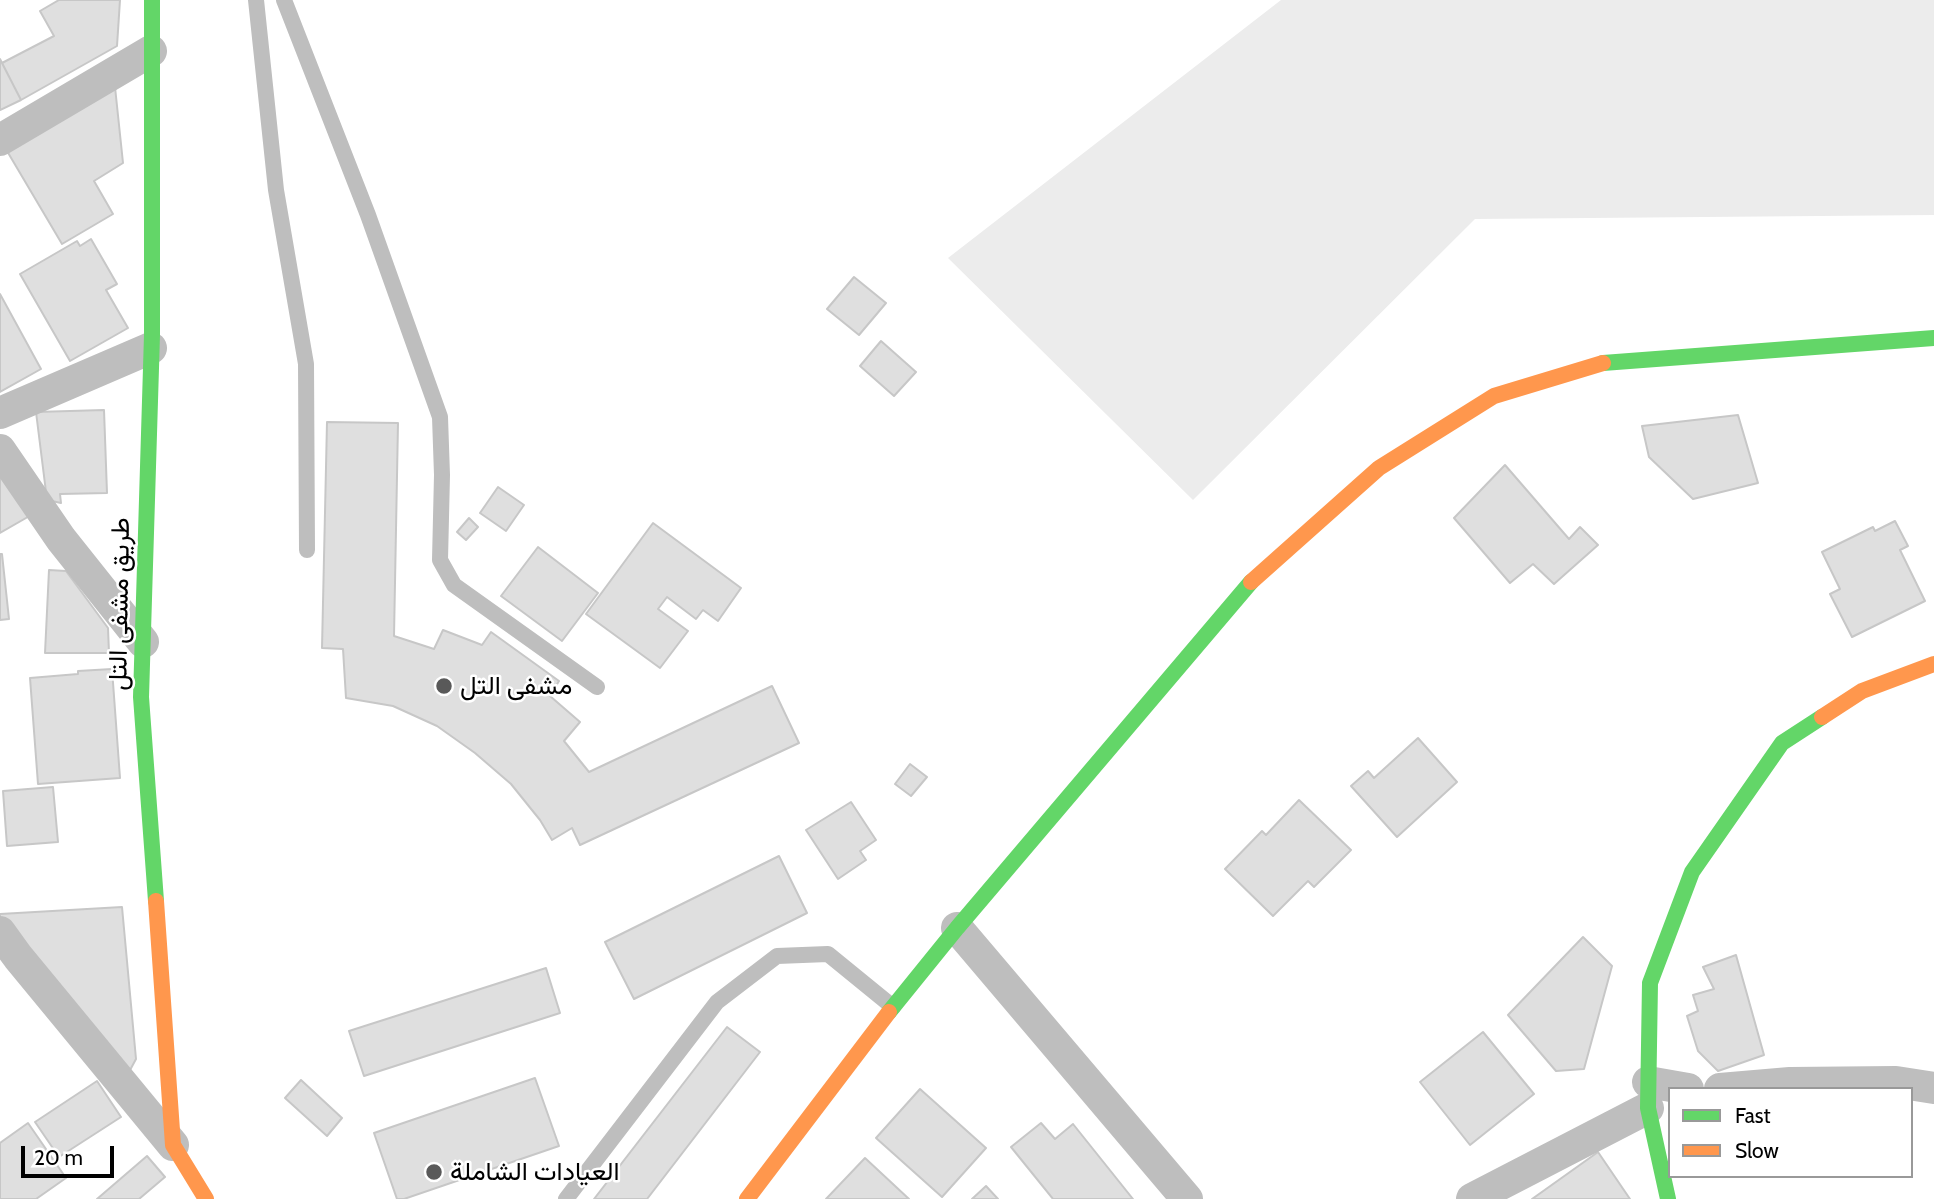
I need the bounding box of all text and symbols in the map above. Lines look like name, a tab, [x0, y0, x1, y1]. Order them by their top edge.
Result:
street label: طريق مشفى التل	[103, 517, 137, 691]
place label: مشفى التل	[460, 670, 572, 702]
marker: مشفى التل	[434, 676, 454, 696]
legend	[1668, 1087, 1913, 1178]
text: Fast	[1735, 1103, 1771, 1128]
scale bar	[24, 1132, 117, 1176]
text: Slow	[1735, 1138, 1779, 1163]
text: 20 m	[34, 1145, 83, 1170]
place label: العيادات الشاملة	[450, 1156, 620, 1188]
marker: العيادات الشاملة	[424, 1162, 444, 1182]

